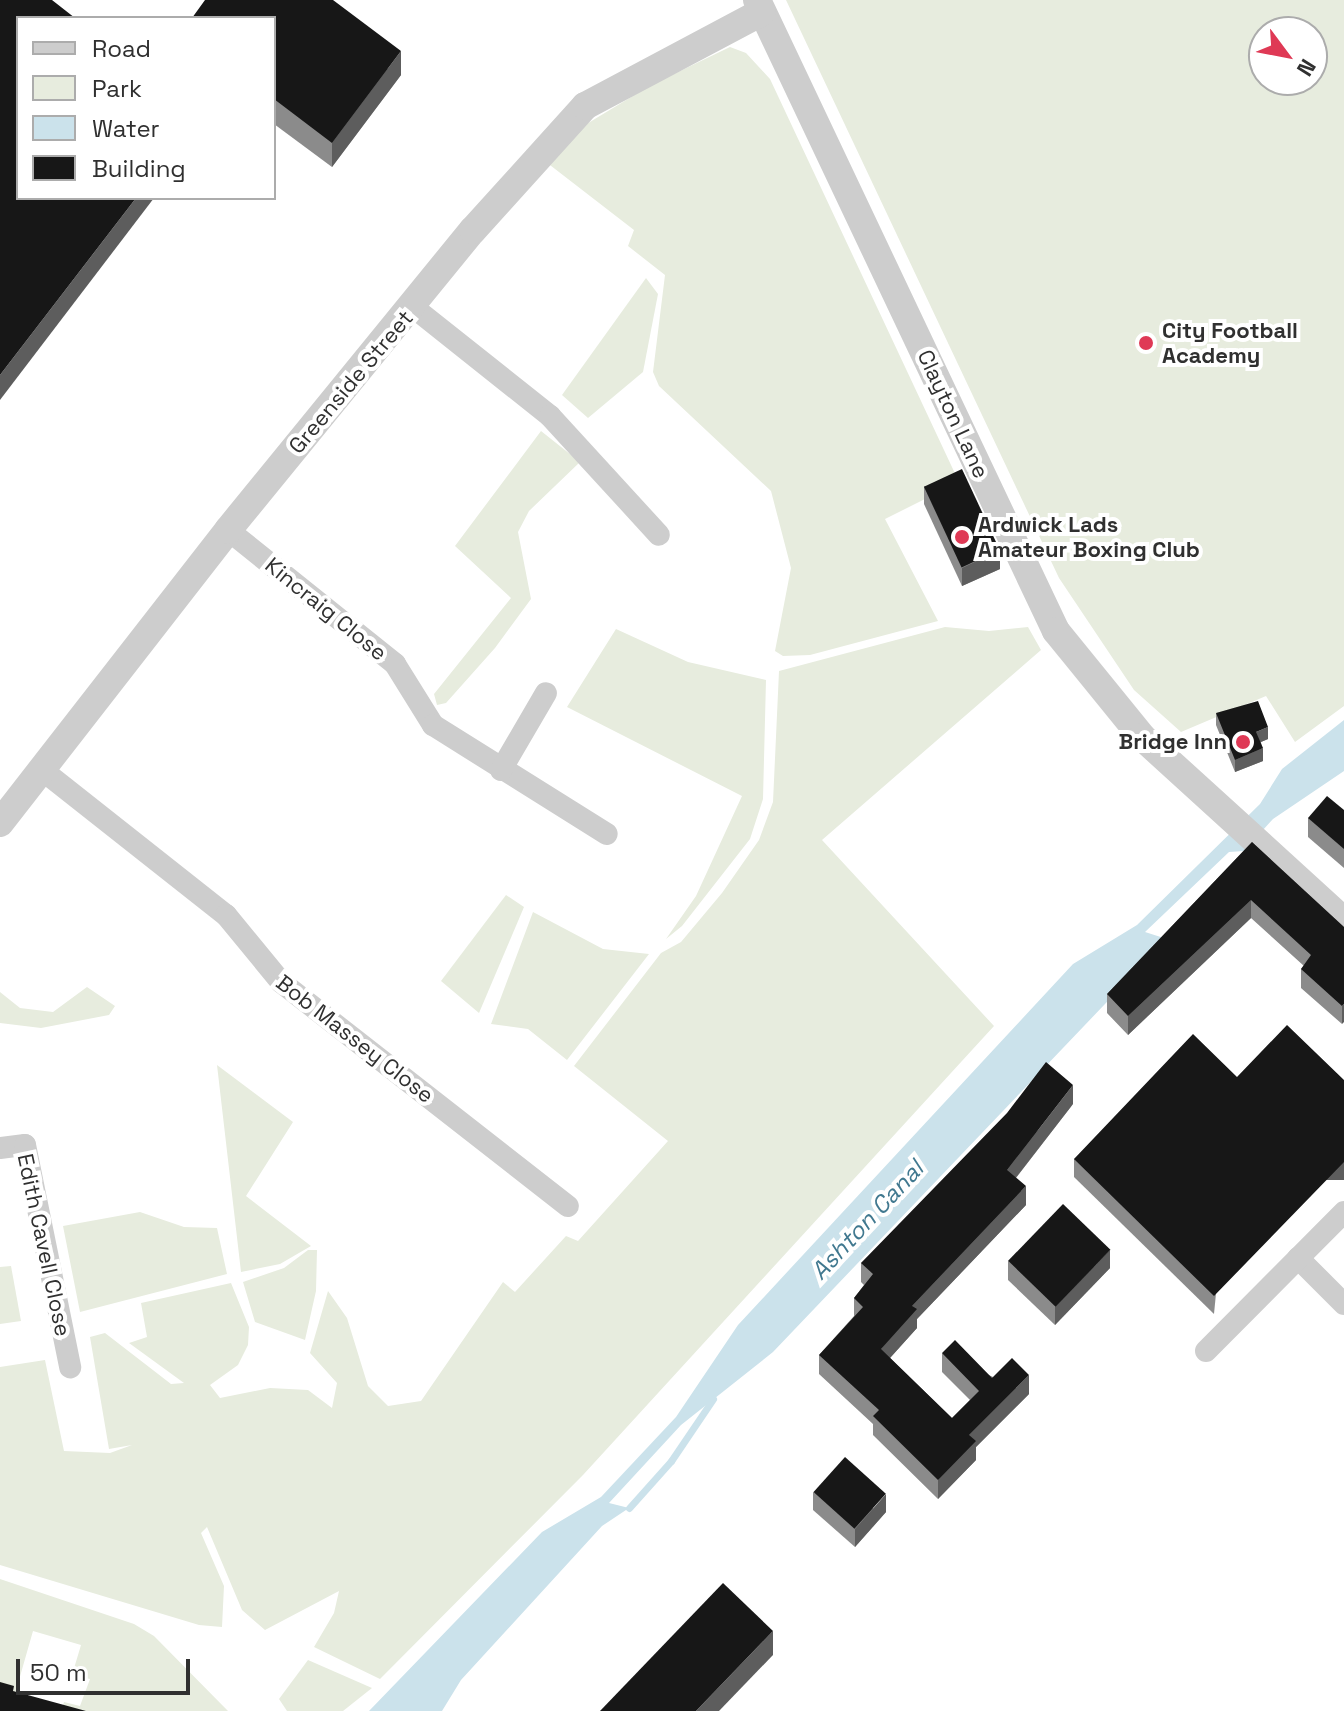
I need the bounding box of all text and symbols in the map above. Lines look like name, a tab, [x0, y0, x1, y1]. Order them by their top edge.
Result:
legend	[16, 16, 276, 200]
north arrow	[1248, 16, 1328, 96]
text: Road	[92, 33, 151, 64]
text: N	[1291, 54, 1322, 81]
text: Park	[92, 73, 142, 104]
text: Water	[92, 113, 160, 144]
text: Building	[92, 153, 186, 184]
street label: Greenside Street	[283, 305, 419, 459]
place label: City Football Academy	[1162, 317, 1298, 368]
marker: City Football Academy	[1137, 334, 1155, 352]
street label: Clayton Lane	[912, 345, 994, 483]
place label: Ardwick Lads Amateur Boxing Club	[978, 511, 1200, 562]
marker: Ardwick Lads Amateur Boxing Club	[953, 528, 971, 546]
street label: Kincraig Close	[260, 552, 392, 666]
place label: Bridge Inn	[1119, 729, 1227, 755]
marker: Bridge Inn	[1234, 733, 1252, 751]
street label: Bob Massey Close	[271, 969, 439, 1109]
street label: Edith Cavell Close	[12, 1151, 76, 1339]
water label: Ashton Canal	[805, 1155, 929, 1285]
scale bar	[20, 1643, 194, 1693]
text: 50 m	[30, 1657, 87, 1688]

